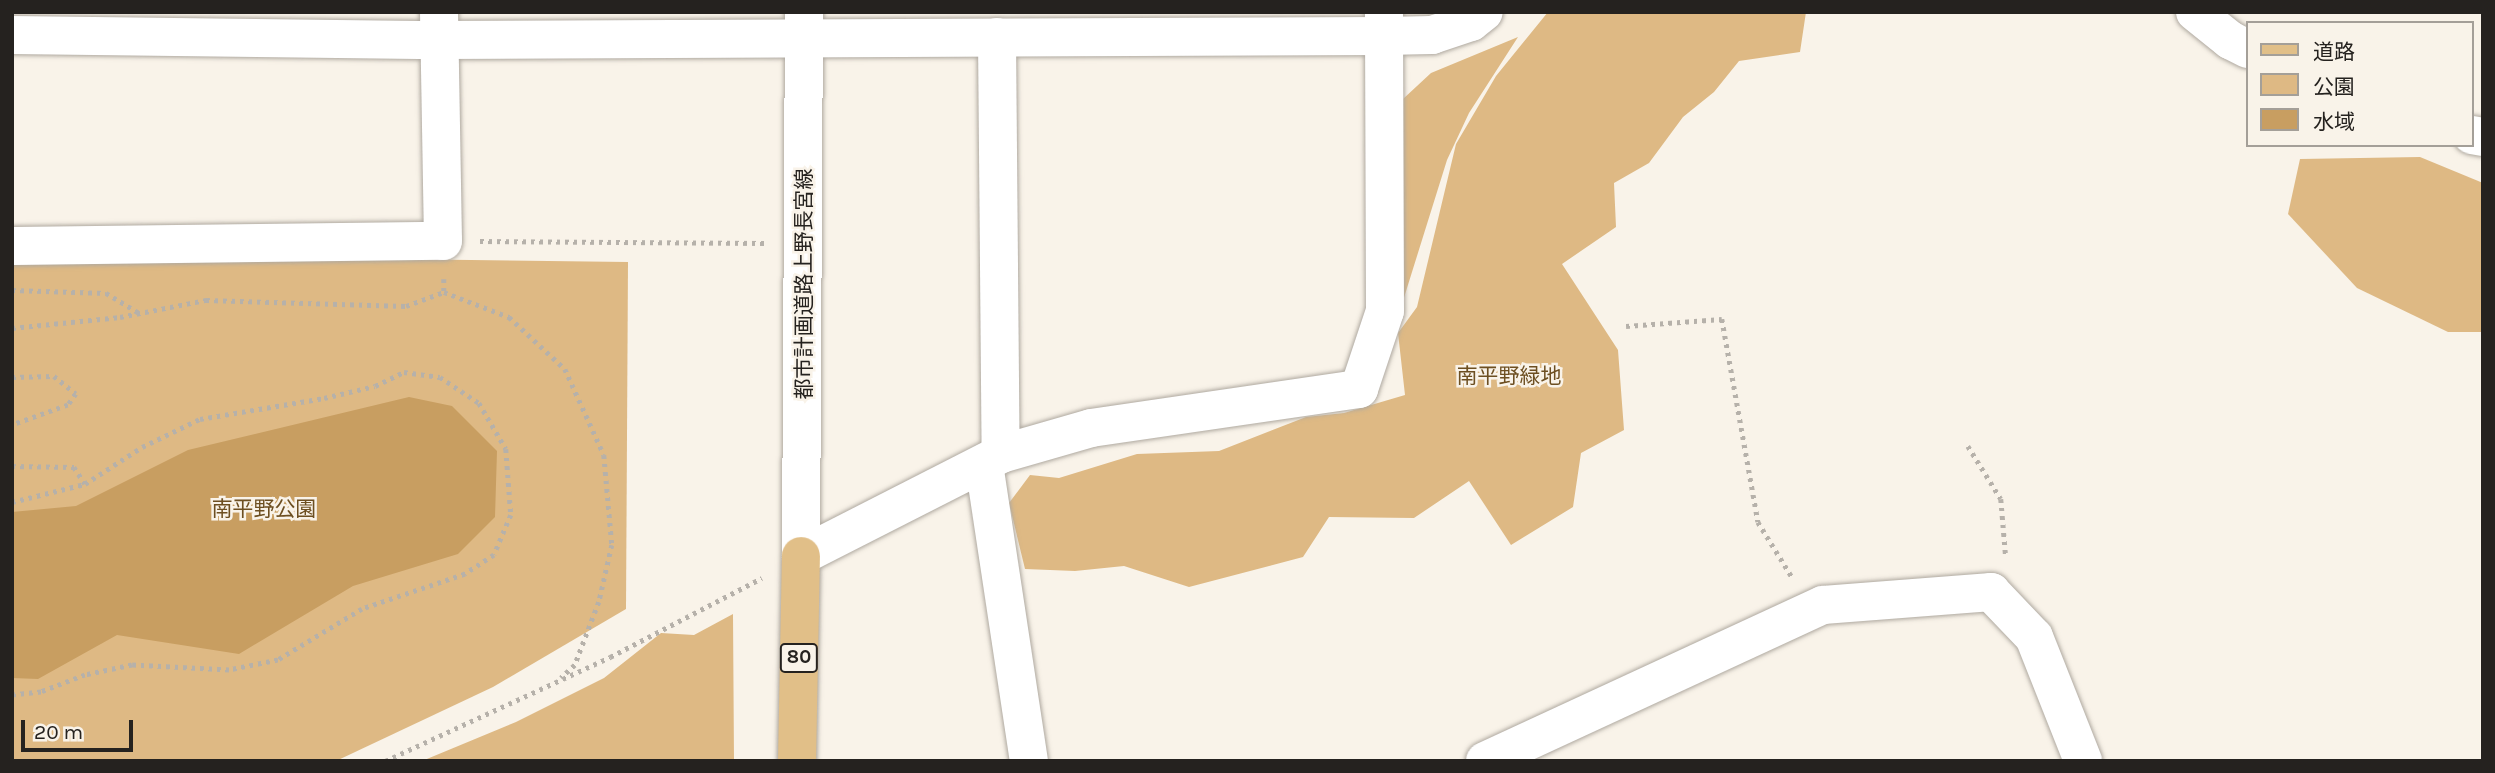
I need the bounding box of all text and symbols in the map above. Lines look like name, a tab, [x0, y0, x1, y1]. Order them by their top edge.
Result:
legend	[2246, 21, 2474, 147]
text: 道路	[2313, 40, 2355, 64]
text: 公園	[2313, 75, 2355, 99]
text: 水域	[2313, 110, 2355, 134]
street label: 都市計画道路上野長宮線	[791, 169, 817, 399]
park label: 南平野緑地	[1457, 363, 1561, 389]
park label: 南平野公園	[212, 496, 316, 522]
road number: 80	[780, 642, 818, 674]
scale bar	[24, 706, 136, 750]
text: 20 m	[34, 720, 83, 744]

